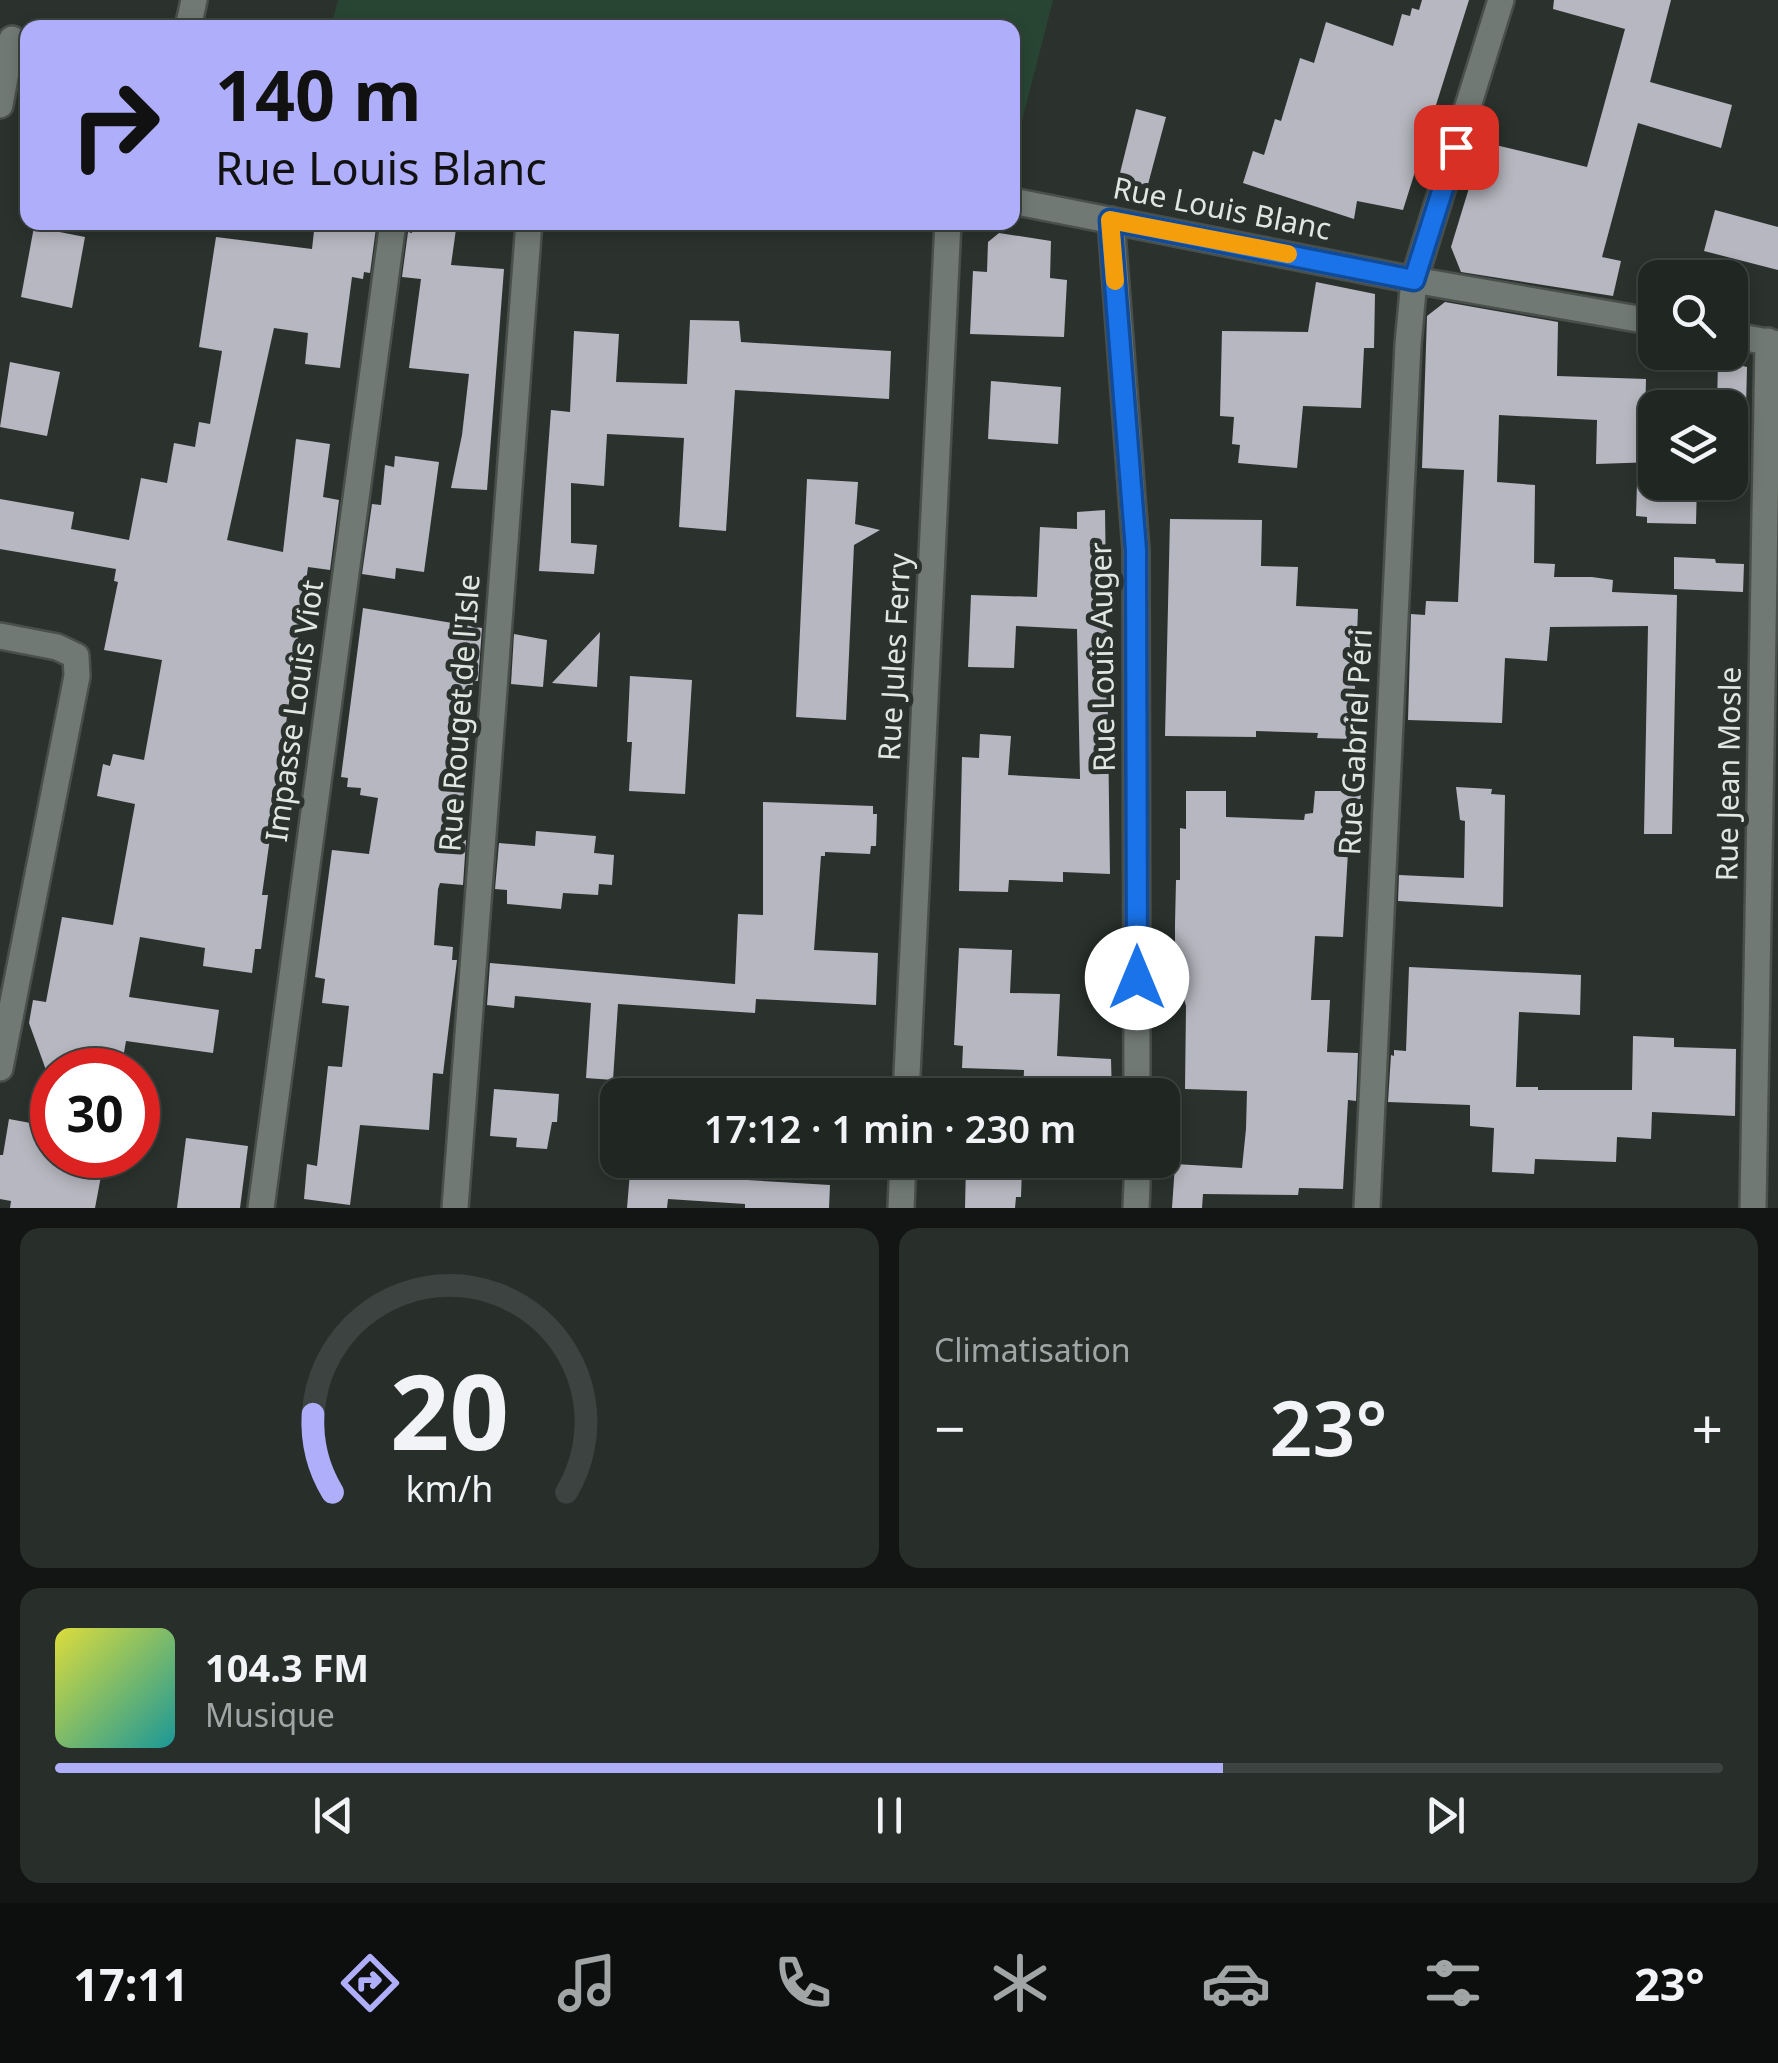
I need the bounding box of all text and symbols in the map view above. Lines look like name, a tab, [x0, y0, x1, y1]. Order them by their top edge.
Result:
text: 140 m	[215, 46, 422, 142]
icon: right	[50, 60, 180, 190]
pin	[1414, 105, 1499, 190]
icon: arrive	[1429, 120, 1484, 175]
text: Rue Louis Blanc	[215, 137, 547, 198]
street label: Rue Louis Blanc	[1110, 166, 1335, 249]
map controls	[1638, 260, 1748, 500]
button: search	[1638, 260, 1748, 370]
button: layers	[1638, 390, 1748, 500]
street label: Rue Louis Auger	[1079, 542, 1124, 772]
street label: Rue Jules Ferry	[868, 551, 919, 762]
street label: Rue Rouget de l'Isle	[428, 573, 489, 853]
street label: Impasse Louis Viot	[255, 577, 332, 844]
street label: Rue Gabriel Péri	[1328, 628, 1381, 856]
street label: Rue Jean Mosle	[1705, 666, 1750, 882]
position arrow	[1085, 926, 1189, 1030]
speed limit sign: 30	[30, 1048, 160, 1178]
text: 17:12 · 1 min · 230 m	[704, 1102, 1076, 1154]
text: Climatisation	[934, 1328, 1131, 1371]
text: 20	[390, 1339, 509, 1480]
text: 23°	[1270, 1376, 1387, 1478]
text: −	[934, 1390, 965, 1465]
text: +	[1692, 1390, 1723, 1465]
text: km/h	[406, 1464, 493, 1512]
text: 104.3 FM	[205, 1641, 369, 1693]
text: Musique	[205, 1693, 335, 1736]
icon: previous	[306, 1788, 361, 1843]
icon: pause	[862, 1788, 917, 1843]
icon: next	[1418, 1788, 1473, 1843]
icon: directions	[335, 1948, 405, 2018]
icon: music	[552, 1948, 622, 2018]
icon: phone	[768, 1948, 838, 2018]
icon: climate	[985, 1948, 1055, 2018]
icon: car	[1201, 1948, 1271, 2018]
icon: filters	[1418, 1948, 1488, 2018]
text: 17:11	[73, 1953, 189, 2014]
text: 23°	[1634, 1953, 1705, 2014]

